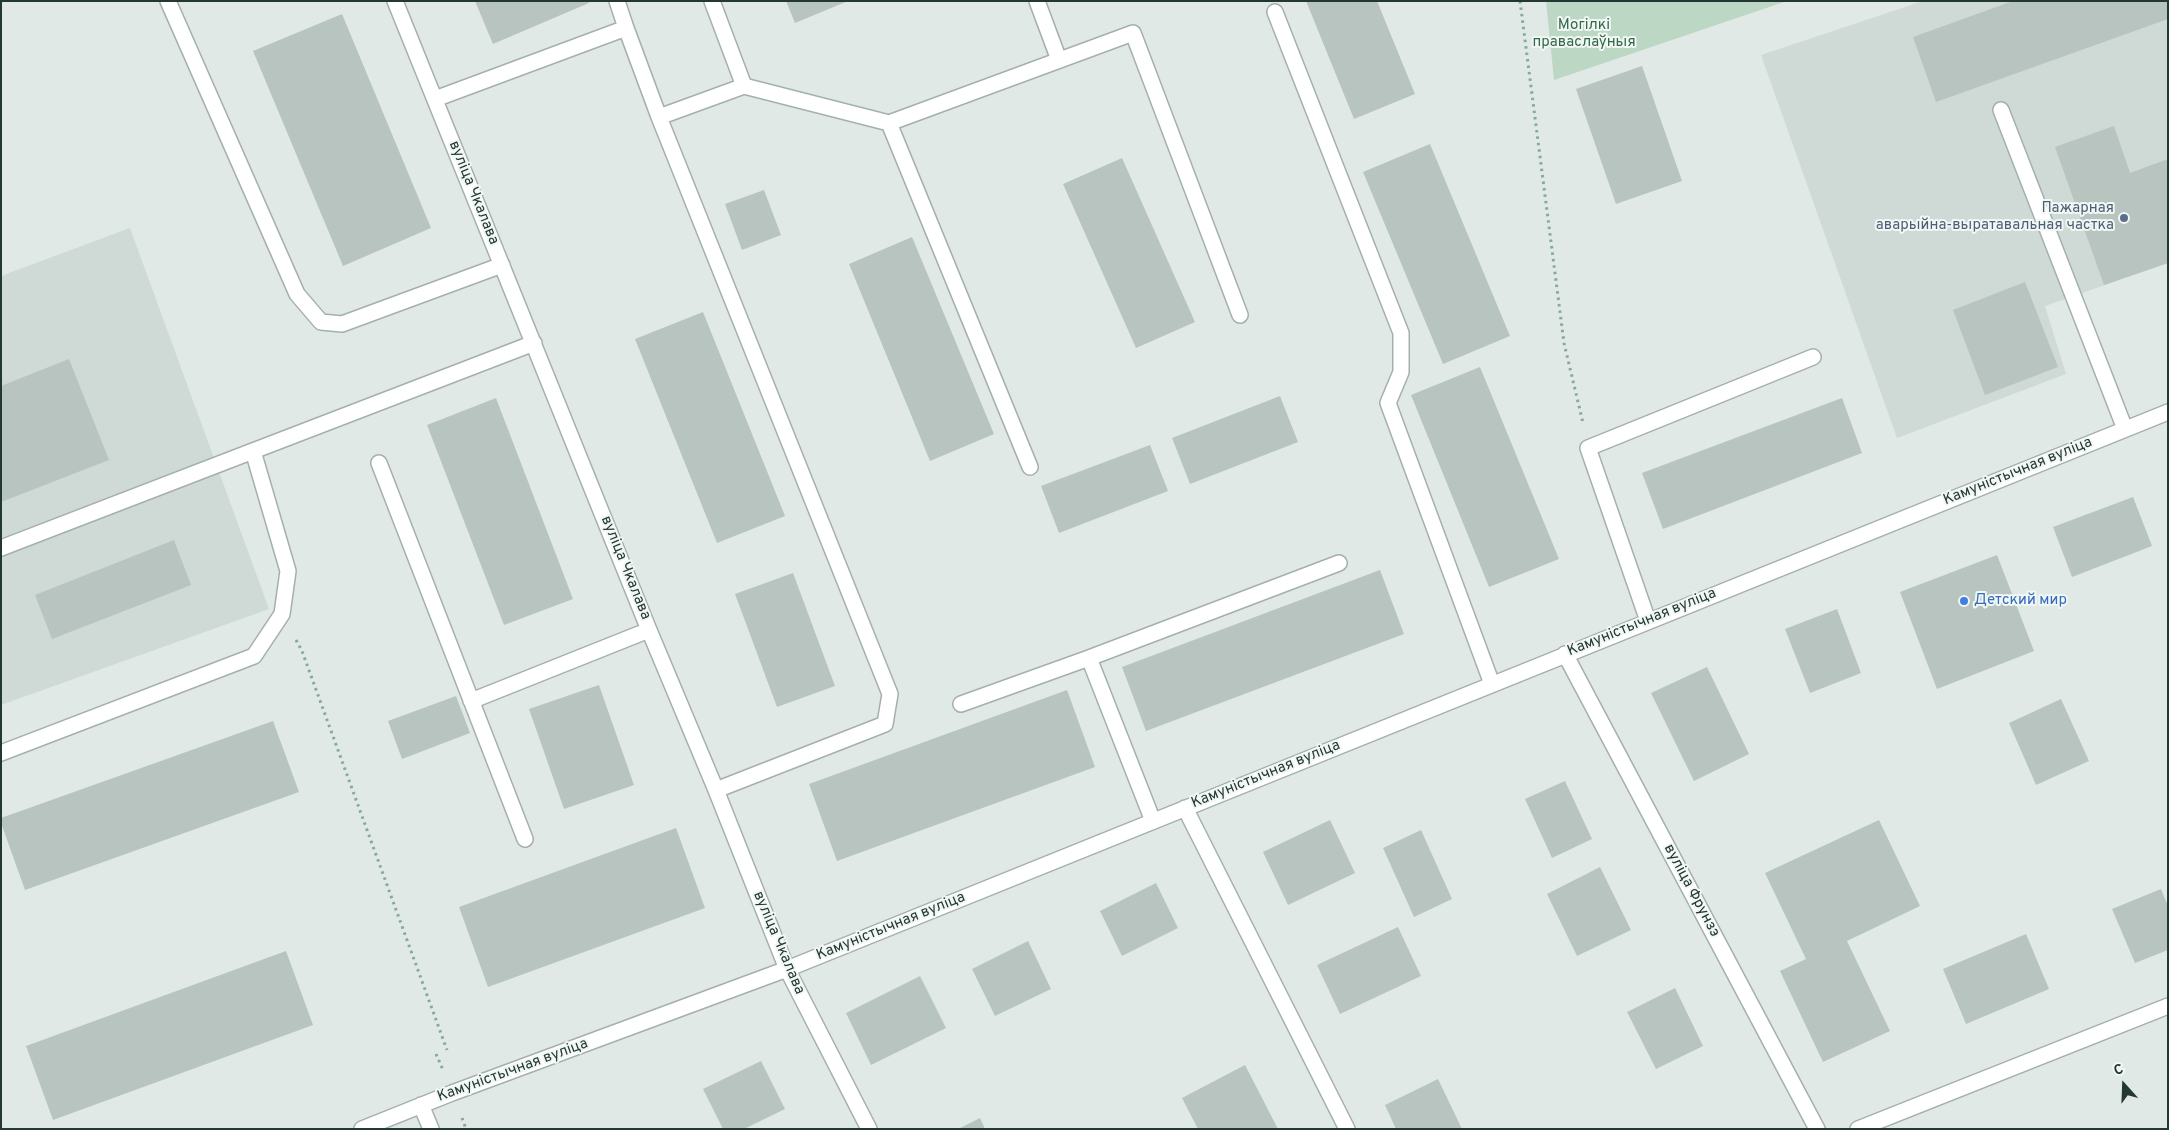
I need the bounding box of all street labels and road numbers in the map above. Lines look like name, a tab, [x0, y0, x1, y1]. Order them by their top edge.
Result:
street label: вуліца Чкалава	[444, 138, 502, 248]
street label: Камуністычная вуліца	[1941, 434, 2095, 510]
street label: вуліца Чкалава	[596, 513, 654, 623]
street label: Камуністычная вуліца	[1565, 585, 1719, 661]
street label: Камуністычная вуліца	[1189, 737, 1343, 813]
street label: вуліца Фрунзэ	[1659, 841, 1723, 941]
street label: вуліца Чкалава	[748, 889, 808, 997]
street label: Камуністычная вуліца	[814, 889, 968, 965]
street label: Камуністычная вуліца	[435, 1035, 591, 1107]

